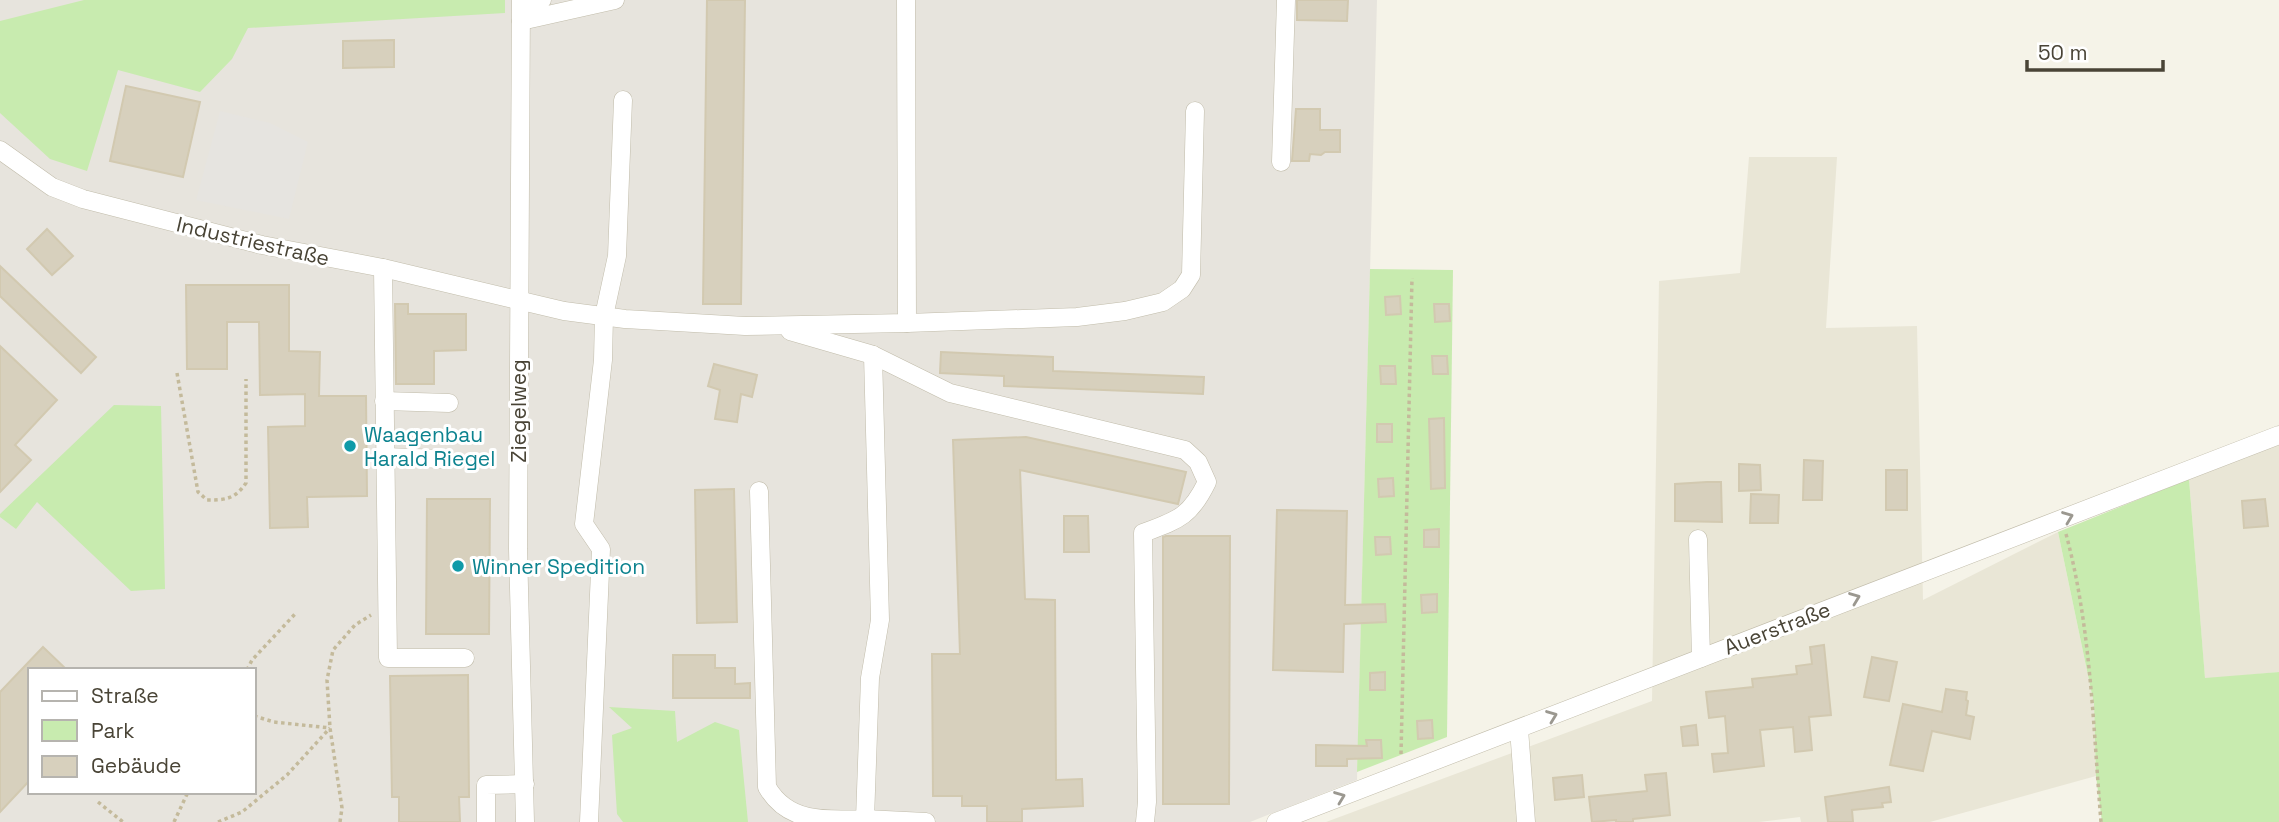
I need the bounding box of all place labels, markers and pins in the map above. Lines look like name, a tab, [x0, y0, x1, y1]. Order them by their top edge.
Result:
place label: Waagenbau Harald Riegel	[364, 421, 495, 472]
marker: Waagenbau Harald Riegel	[342, 438, 358, 454]
place label: Winner Spedition	[472, 553, 645, 580]
marker: Winner Spedition	[450, 558, 466, 574]

